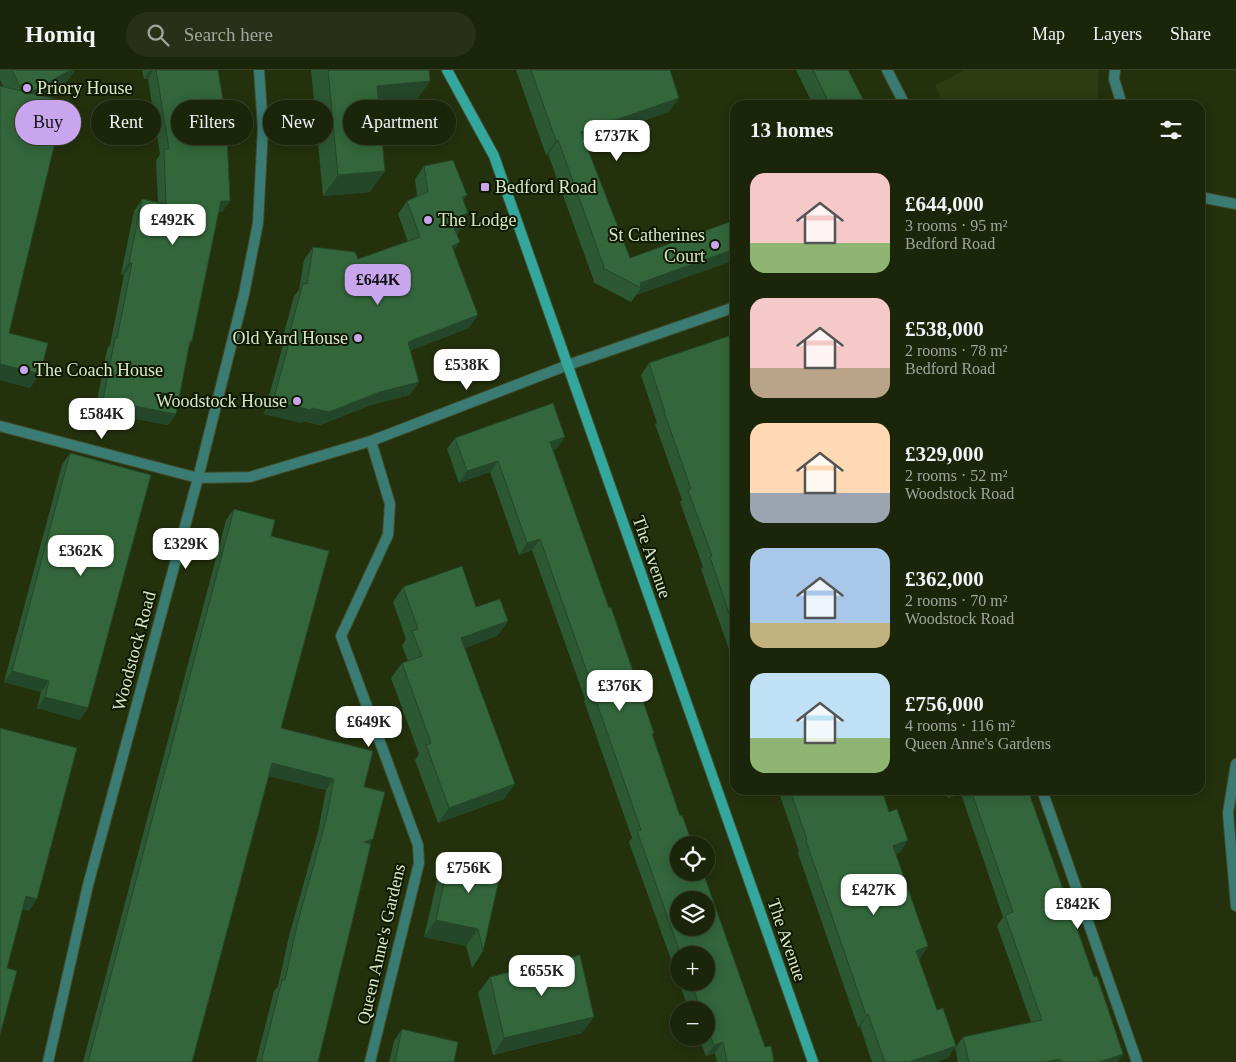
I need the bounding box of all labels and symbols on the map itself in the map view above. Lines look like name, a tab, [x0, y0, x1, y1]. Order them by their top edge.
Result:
place label: Priory House	[37, 78, 133, 98]
marker: Priory House	[21, 82, 33, 94]
pin: £737K	[582, 119, 652, 162]
place label: Bedford Road	[495, 177, 596, 197]
marker: Bedford Road	[479, 181, 491, 193]
pin: £492K	[138, 204, 208, 246]
place label: The Lodge	[438, 210, 516, 230]
marker: The Lodge	[422, 214, 434, 226]
place label: St Catherines Court	[609, 225, 705, 266]
marker: St Catherines Court	[709, 239, 721, 251]
pin: £644K	[343, 264, 413, 306]
place label: Old Yard House	[232, 328, 348, 348]
marker: Old Yard House	[352, 332, 364, 344]
pin: £538K	[432, 348, 502, 391]
place label: The Coach House	[34, 360, 163, 380]
marker: The Coach House	[18, 364, 30, 376]
place label: Woodstock House	[156, 391, 287, 411]
marker: Woodstock House	[291, 395, 303, 407]
pin: £584K	[67, 398, 137, 440]
street label: The Avenue	[629, 513, 675, 601]
pin: £329K	[151, 528, 221, 570]
pin: £362K	[46, 534, 116, 577]
street label: Woodstock Road	[108, 589, 160, 713]
pin: £376K	[585, 670, 655, 712]
pin: £649K	[334, 706, 404, 748]
pin: £756K	[434, 852, 504, 894]
street label: Queen Anne's Gardens	[353, 862, 409, 1026]
pin: £427K	[839, 874, 909, 916]
pin: £842K	[1043, 888, 1113, 930]
street label: The Avenue	[764, 896, 810, 984]
pin: £655K	[507, 954, 577, 997]

